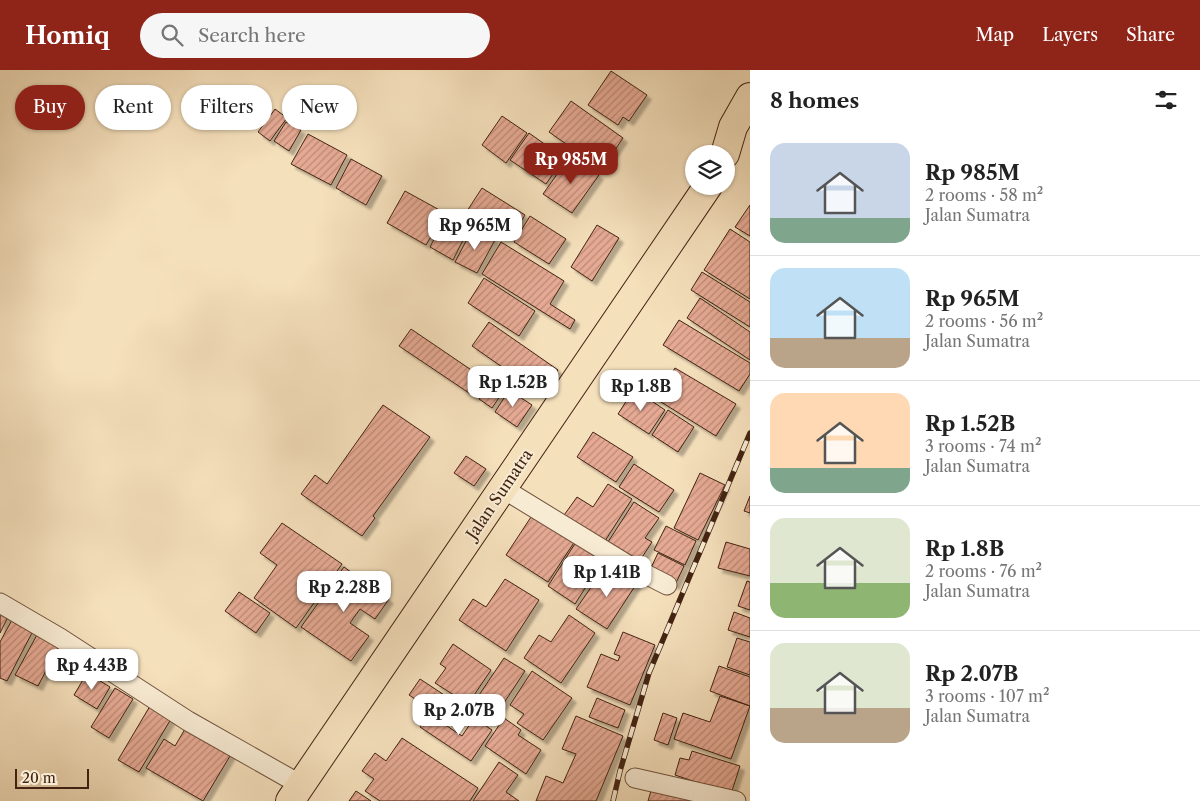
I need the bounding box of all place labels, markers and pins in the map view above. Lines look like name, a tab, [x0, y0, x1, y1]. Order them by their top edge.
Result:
pin: Rp 985M	[525, 142, 617, 185]
pin: Rp 965M	[429, 208, 521, 251]
pin: Rp 1.52B	[461, 366, 565, 408]
pin: Rp 1.8B	[595, 370, 687, 412]
pin: Rp 1.41B	[555, 556, 659, 598]
pin: Rp 2.28B	[292, 570, 396, 613]
pin: Rp 4.43B	[40, 648, 144, 691]
pin: Rp 2.07B	[407, 694, 511, 736]

